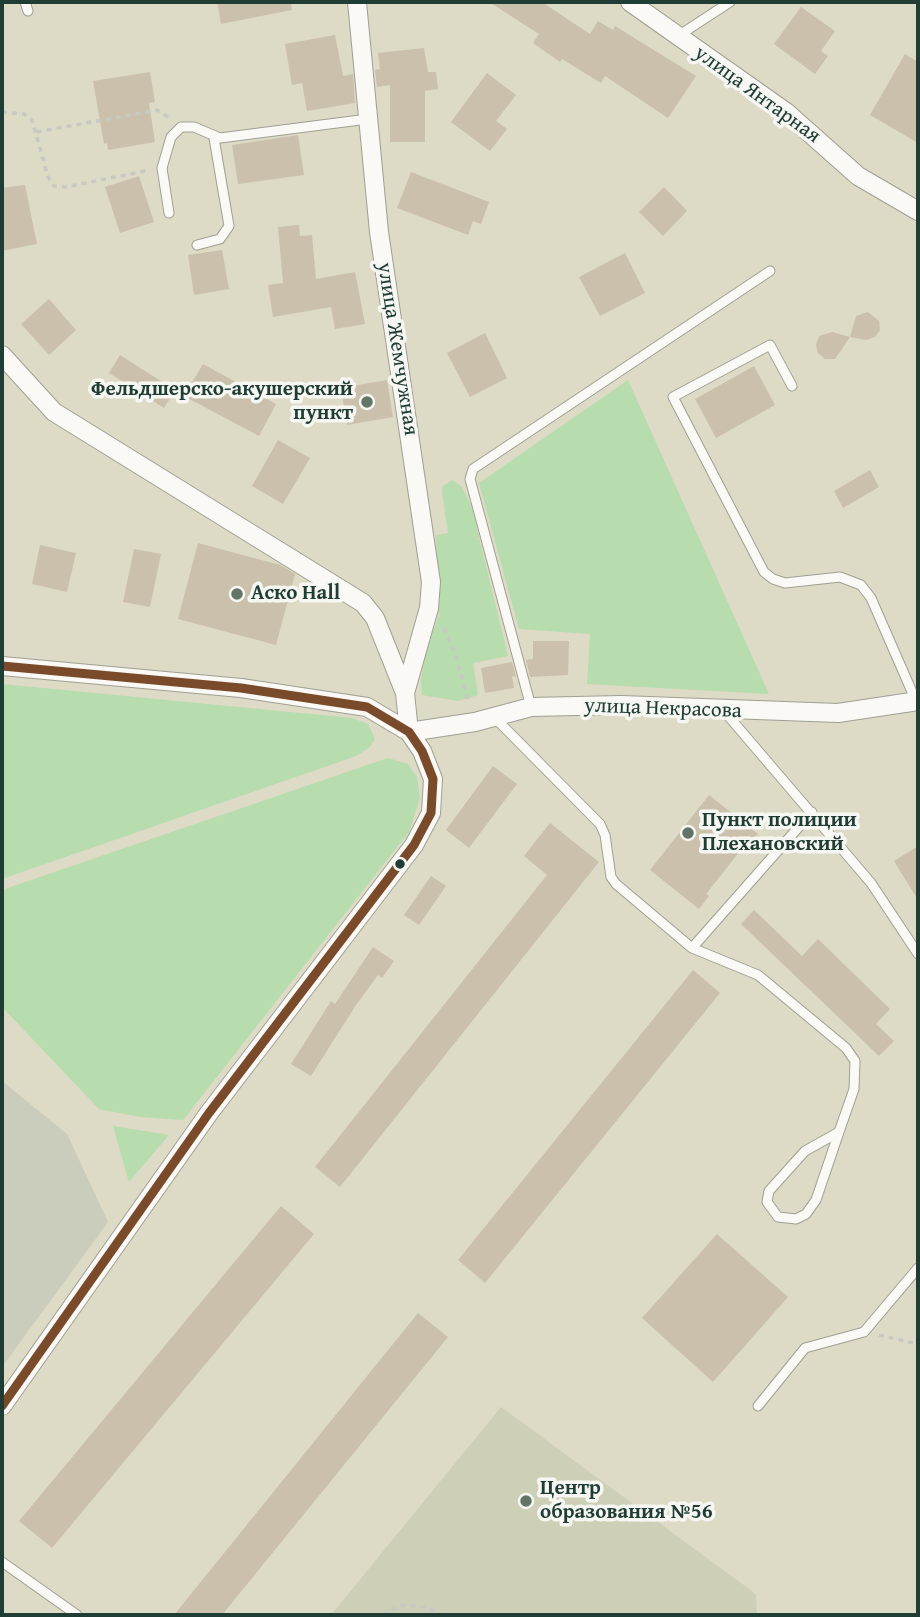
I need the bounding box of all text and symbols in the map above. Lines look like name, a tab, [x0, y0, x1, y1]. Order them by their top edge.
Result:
street label: улица Янтарная	[689, 41, 825, 149]
street label: улица Жемчужная	[371, 261, 423, 437]
place label: Фельдшерско-акушерский пункт	[91, 377, 353, 427]
marker: Фельдшерско-акушерский пункт	[359, 394, 375, 410]
place label: Аско Hall	[251, 581, 340, 607]
marker: Аско Hall	[229, 586, 245, 602]
street label: улица Некрасова	[584, 694, 742, 724]
place label: Пункт полиции Плехановский	[702, 808, 857, 858]
marker: Пункт полиции Плехановский	[680, 825, 696, 841]
unlabelled marker	[393, 857, 407, 871]
place label: Центр образования №56	[540, 1476, 713, 1526]
marker: Центр образования №56	[518, 1493, 534, 1509]

